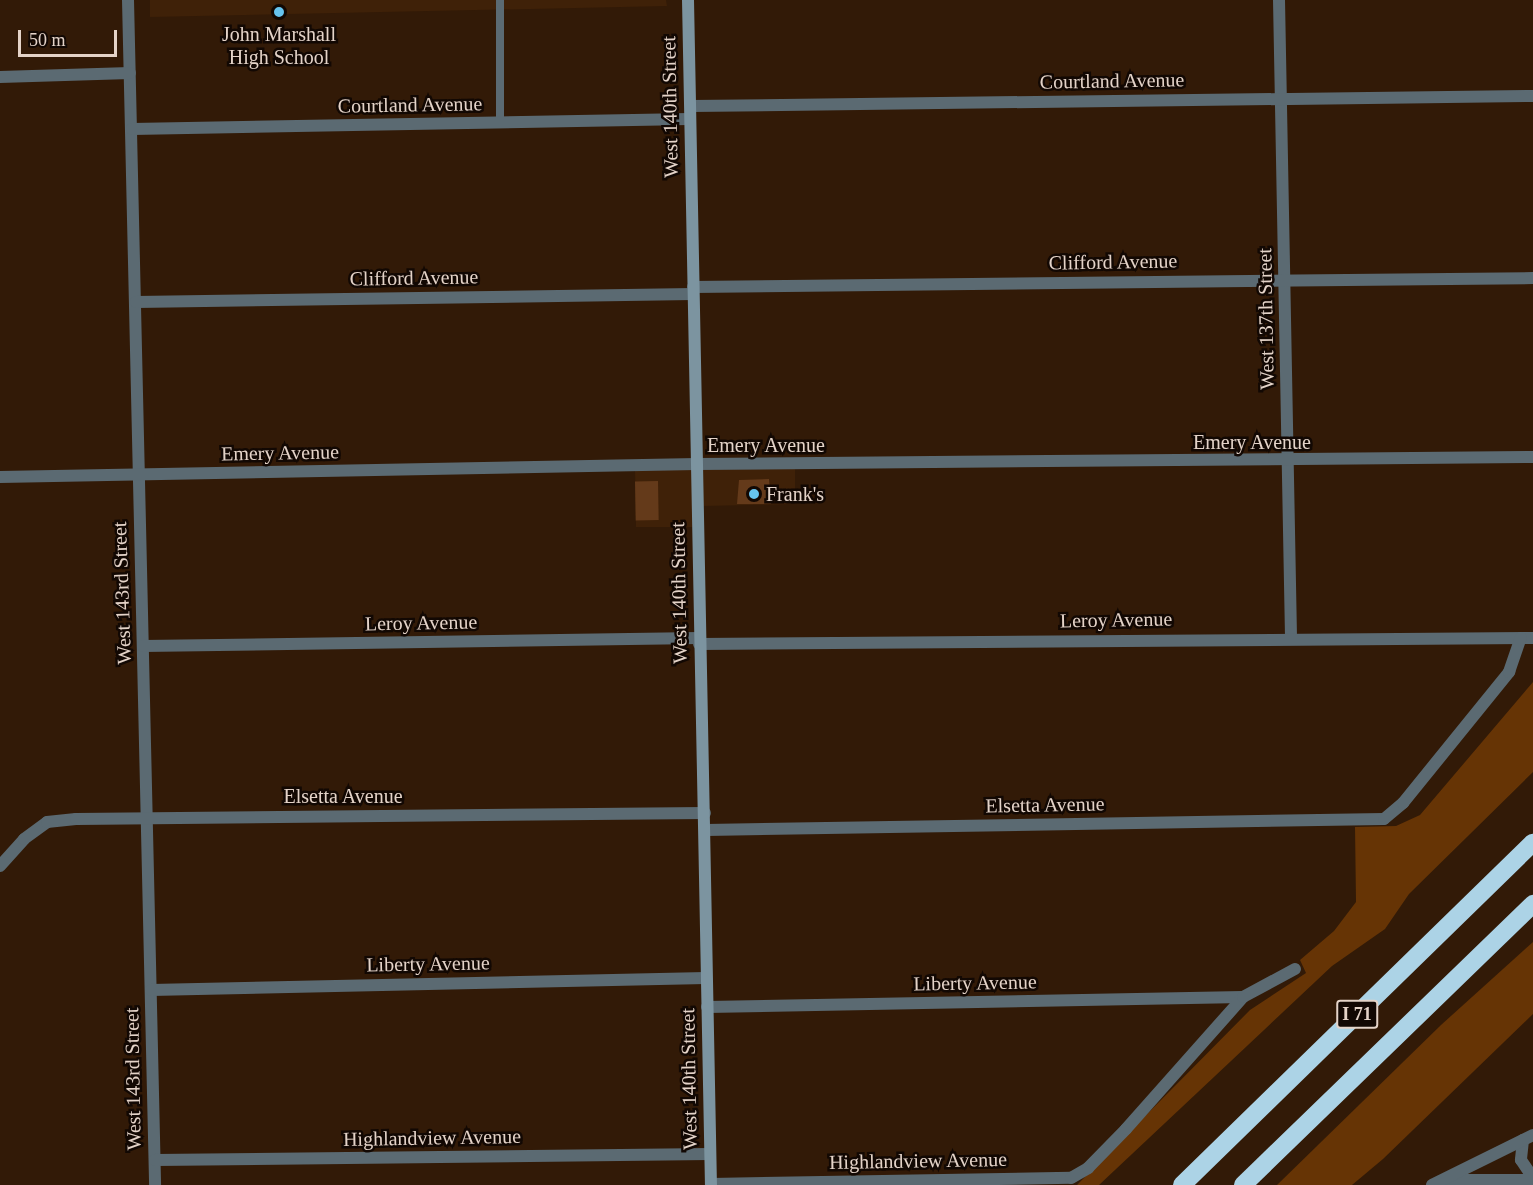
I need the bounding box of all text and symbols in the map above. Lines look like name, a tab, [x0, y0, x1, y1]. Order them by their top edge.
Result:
marker: John Marshall High School	[272, 5, 286, 19]
scale bar	[21, 18, 120, 56]
place label: John Marshall High School	[222, 22, 336, 69]
text: 50 m	[29, 30, 66, 50]
street label: West 140th Street	[657, 36, 683, 178]
street label: Courtland Avenue	[1039, 68, 1185, 94]
street label: Courtland Avenue	[337, 92, 483, 118]
street label: West 137th Street	[1253, 248, 1279, 390]
street label: Clifford Avenue	[1048, 249, 1178, 275]
street label: Clifford Avenue	[349, 265, 479, 291]
street label: Emery Avenue	[1192, 430, 1312, 454]
street label: Emery Avenue	[706, 433, 826, 457]
street label: Emery Avenue	[220, 440, 340, 466]
place label: Frank's	[766, 482, 824, 506]
marker: Frank's	[747, 487, 761, 501]
street label: West 143rd Street	[108, 521, 136, 665]
street label: West 140th Street	[666, 522, 692, 664]
street label: Leroy Avenue	[1059, 607, 1173, 633]
street label: Leroy Avenue	[364, 610, 478, 636]
street label: Elsetta Avenue	[283, 784, 403, 808]
street label: Elsetta Avenue	[985, 792, 1105, 818]
street label: Liberty Avenue	[366, 951, 490, 977]
street label: Liberty Avenue	[913, 970, 1037, 996]
road number: I 71	[1336, 999, 1378, 1029]
street label: West 143rd Street	[120, 1007, 146, 1151]
street label: West 140th Street	[676, 1008, 702, 1150]
street label: Highlandview Avenue	[342, 1124, 522, 1152]
street label: Highlandview Avenue	[828, 1147, 1008, 1175]

